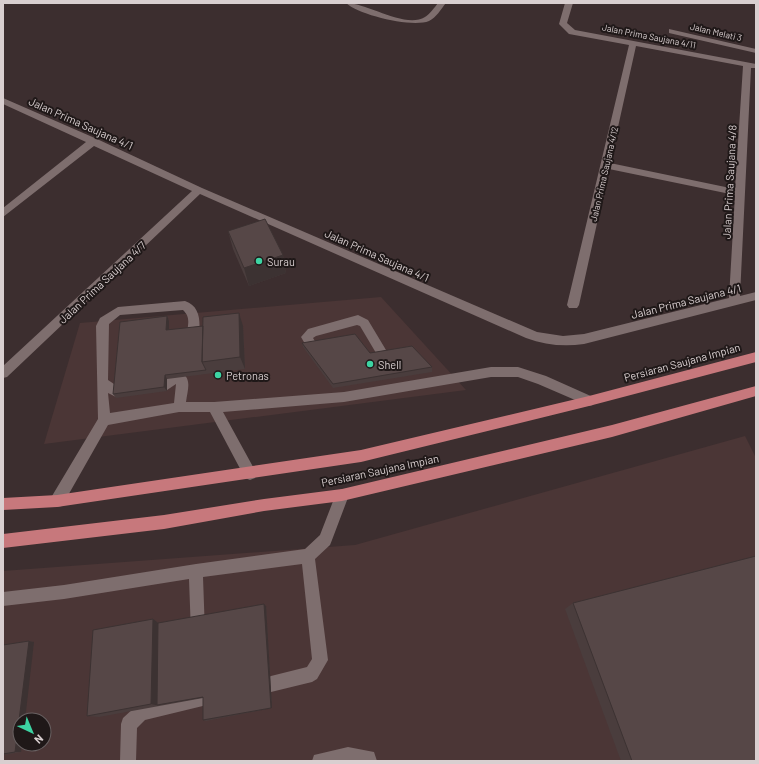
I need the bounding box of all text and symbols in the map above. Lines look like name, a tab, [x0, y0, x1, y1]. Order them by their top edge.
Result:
street label: Jalan Prima Saujana 4/11	[601, 21, 697, 51]
street label: Jalan Melati 3	[689, 21, 743, 43]
street label: Jalan Prima Saujana 4/1	[27, 94, 135, 152]
street label: Jalan Prima Saujana 4/8	[720, 124, 739, 240]
street label: Jalan Prima Saujana 4/12	[588, 125, 620, 223]
street label: Jalan Prima Saujana 4/1	[323, 226, 431, 284]
street label: Jalan Prima Saujana 4/7	[56, 238, 148, 326]
place label: Surau	[267, 255, 295, 268]
marker: Surau	[254, 256, 264, 266]
street label: Jalan Prima Saujana 4/1	[630, 281, 742, 321]
street label: Persiaran Saujana Impian	[622, 340, 742, 384]
place label: Shell	[378, 358, 401, 371]
marker: Shell	[365, 359, 375, 369]
place label: Petronas	[226, 369, 269, 382]
marker: Petronas	[213, 370, 223, 380]
street label: Persiaran Saujana Impian	[320, 451, 440, 489]
north arrow	[12, 712, 52, 752]
text: N	[32, 732, 46, 747]

